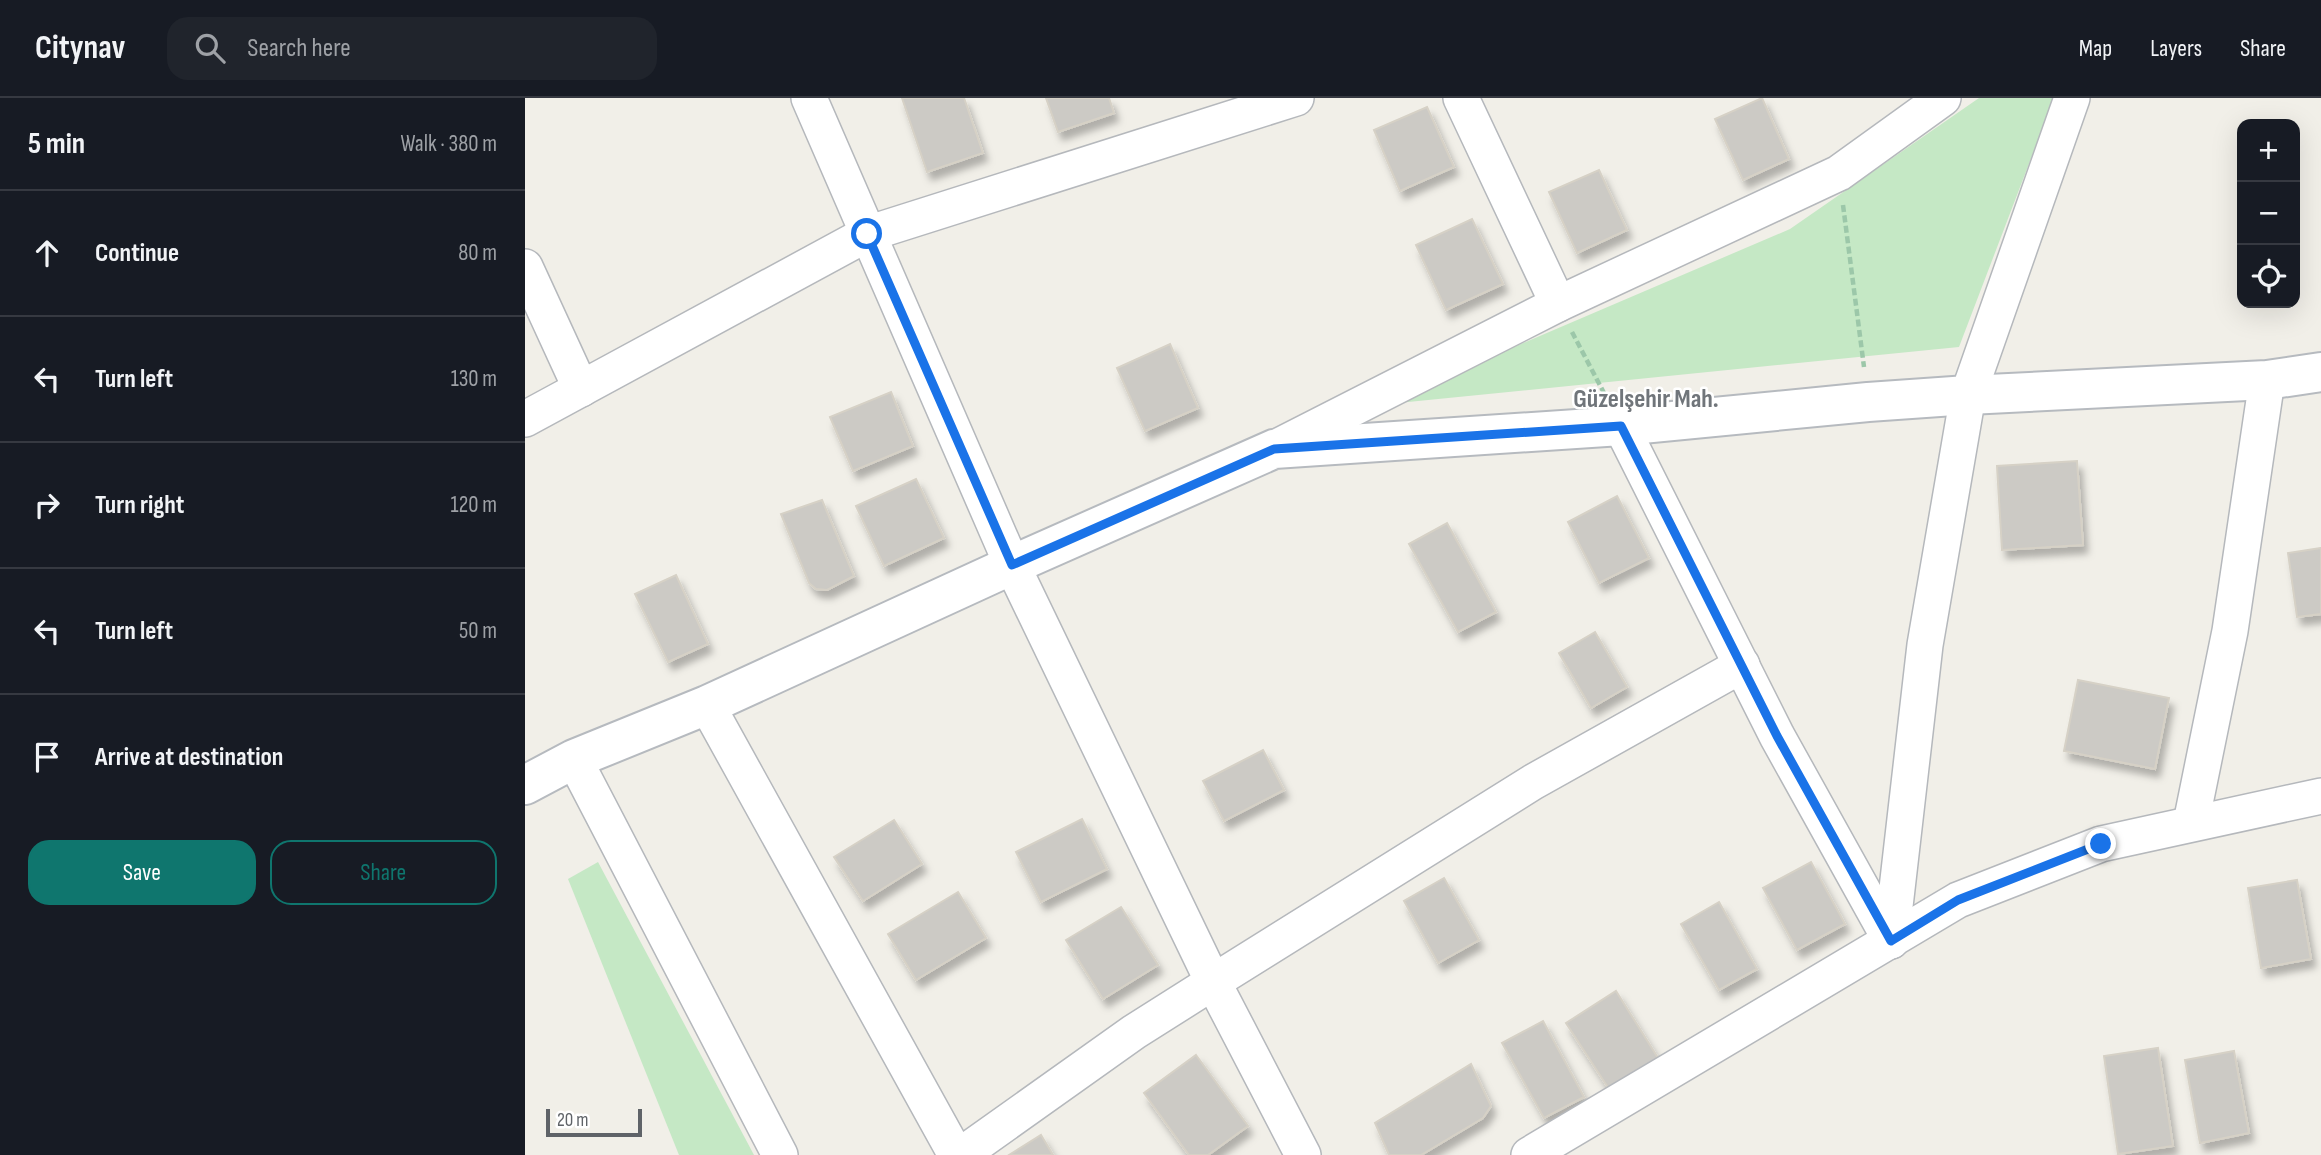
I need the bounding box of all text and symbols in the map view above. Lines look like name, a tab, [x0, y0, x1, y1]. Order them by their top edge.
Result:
search box	[167, 17, 657, 80]
text: Citynav	[35, 28, 125, 68]
icon: search	[191, 29, 229, 67]
text: Search here	[247, 33, 351, 64]
text: Map	[2079, 34, 2112, 63]
text: Layers	[2150, 34, 2202, 63]
text: Share	[2240, 34, 2286, 63]
map controls	[2237, 119, 2300, 308]
button: +	[2237, 119, 2300, 182]
text: 5 min	[28, 126, 85, 162]
text: Walk · 380 m	[400, 130, 497, 158]
button: −	[2237, 182, 2300, 245]
route start	[851, 218, 882, 249]
icon: ahead	[28, 234, 66, 272]
text: Continue	[95, 238, 179, 269]
text: 80 m	[458, 239, 497, 267]
button: locate	[2237, 245, 2300, 308]
icon: left	[28, 360, 66, 398]
text: Turn left	[95, 364, 173, 395]
text: 130 m	[451, 365, 497, 393]
district label: Güzelşehir Mah.	[1573, 384, 1719, 415]
icon: right	[28, 486, 66, 524]
text: Turn right	[95, 490, 184, 521]
text: 120 m	[451, 491, 497, 519]
icon: left	[28, 612, 66, 650]
text: Turn left	[95, 616, 173, 647]
text: 50 m	[459, 617, 497, 645]
icon: arrive	[28, 738, 66, 776]
text: Arrive at destination	[95, 742, 283, 773]
route end	[2085, 828, 2116, 859]
button: Save	[28, 840, 256, 905]
button: Share	[270, 840, 497, 905]
scale bar	[546, 1106, 642, 1138]
text: 20 m	[557, 1109, 589, 1132]

